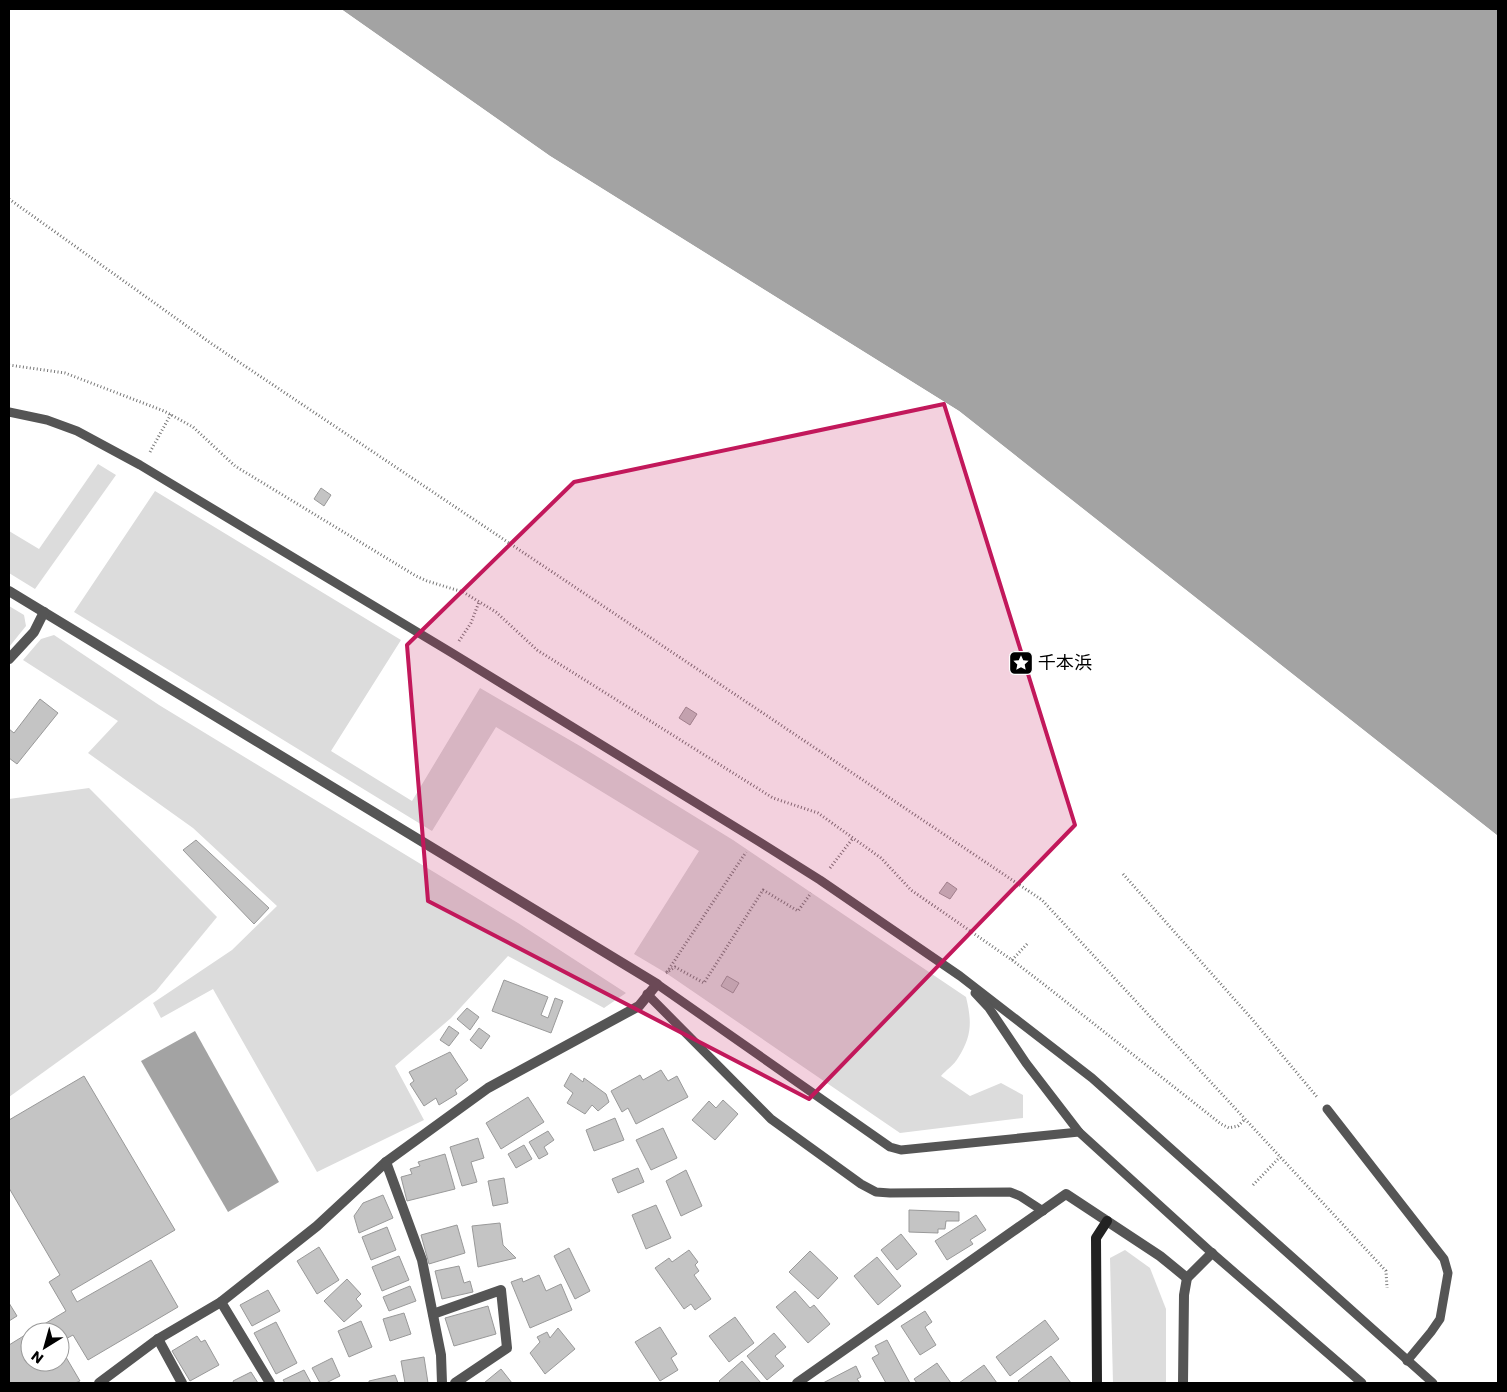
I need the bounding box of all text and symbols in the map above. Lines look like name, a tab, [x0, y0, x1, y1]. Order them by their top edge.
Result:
place icon: 千本浜	[1008, 650, 1034, 676]
place label: 千本浜	[1038, 650, 1092, 675]
north arrow	[20, 1322, 70, 1372]
text: N	[27, 1346, 47, 1369]

